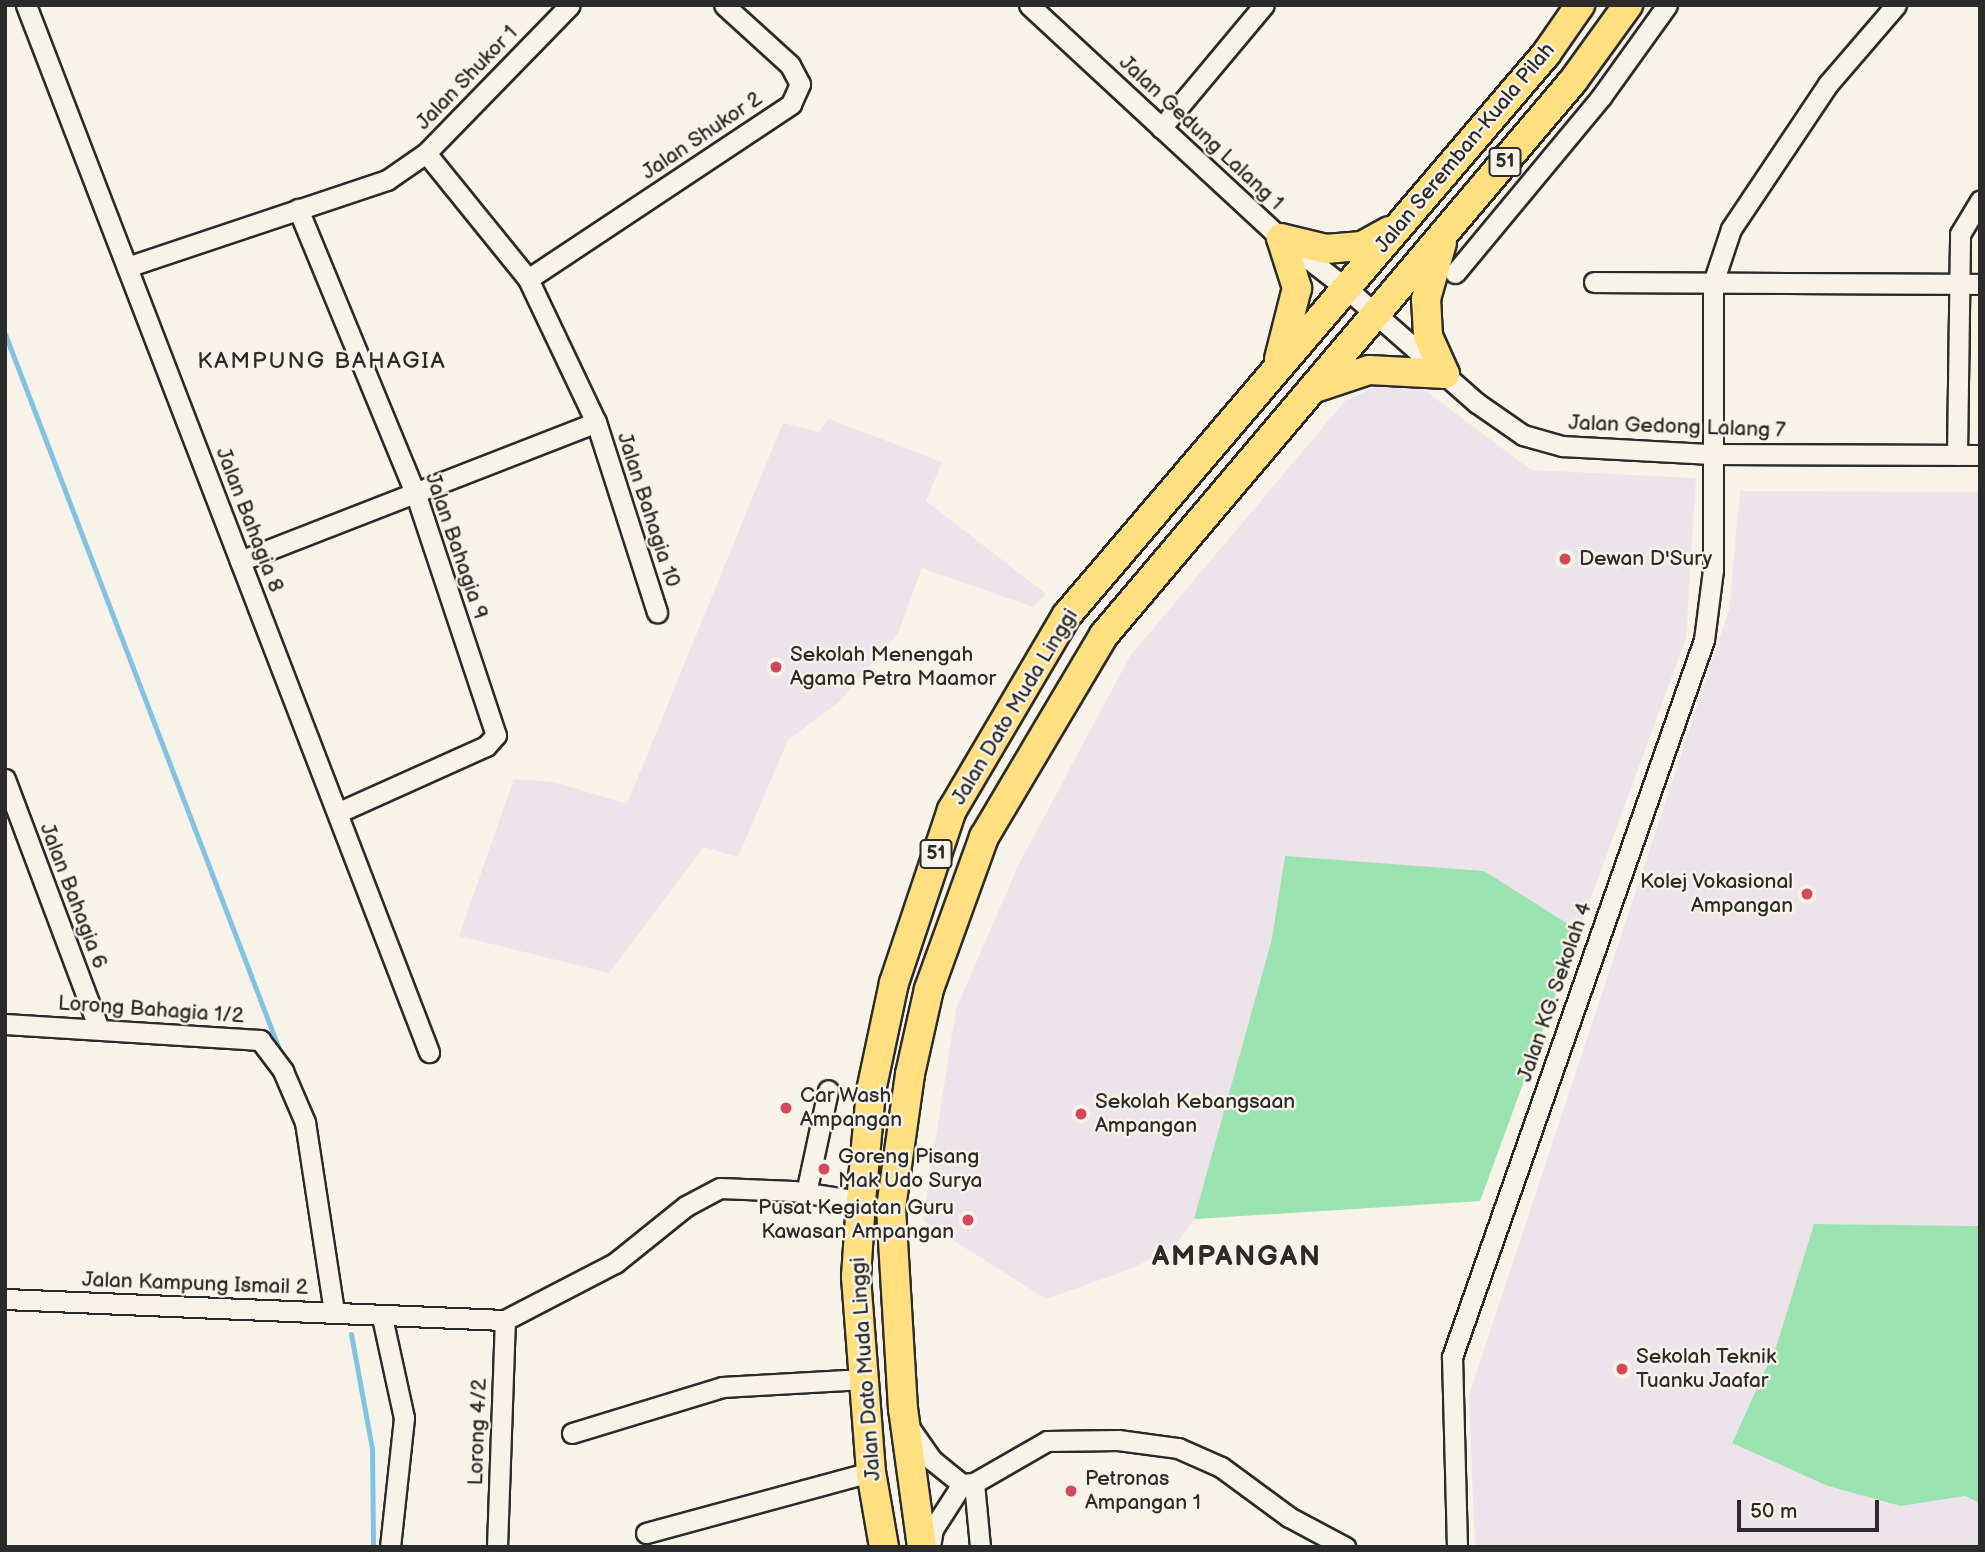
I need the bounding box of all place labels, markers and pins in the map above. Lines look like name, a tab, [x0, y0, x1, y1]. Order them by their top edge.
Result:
place label: Dewan D'Sury	[1579, 546, 1712, 572]
marker: Dewan D'Sury	[1557, 551, 1573, 567]
place label: Sekolah Menengah Agama Petra Maamor	[790, 642, 996, 692]
marker: Sekolah Menengah Agama Petra Maamor	[768, 659, 784, 675]
place label: Kolej Vokasional Ampangan	[1639, 869, 1793, 919]
marker: Kolej Vokasional Ampangan	[1799, 886, 1815, 902]
place label: Car Wash Ampangan	[800, 1083, 902, 1133]
place label: Sekolah Kebangsaan Ampangan	[1095, 1089, 1295, 1139]
marker: Car Wash Ampangan	[778, 1100, 794, 1116]
marker: Sekolah Kebangsaan Ampangan	[1073, 1106, 1089, 1122]
place label: Goreng Pisang Mak Udo Surya	[838, 1144, 983, 1194]
marker: Goreng Pisang Mak Udo Surya	[816, 1161, 832, 1177]
place label: Pusat Kegiatan Guru Kawasan Ampangan	[758, 1195, 954, 1245]
marker: Pusat Kegiatan Guru Kawasan Ampangan	[960, 1212, 976, 1228]
place label: Sekolah Teknik Tuanku Jaafar	[1636, 1344, 1777, 1394]
marker: Sekolah Teknik Tuanku Jaafar	[1614, 1361, 1630, 1377]
place label: Petronas Ampangan 1	[1085, 1466, 1201, 1516]
marker: Petronas Ampangan 1	[1063, 1483, 1079, 1499]

